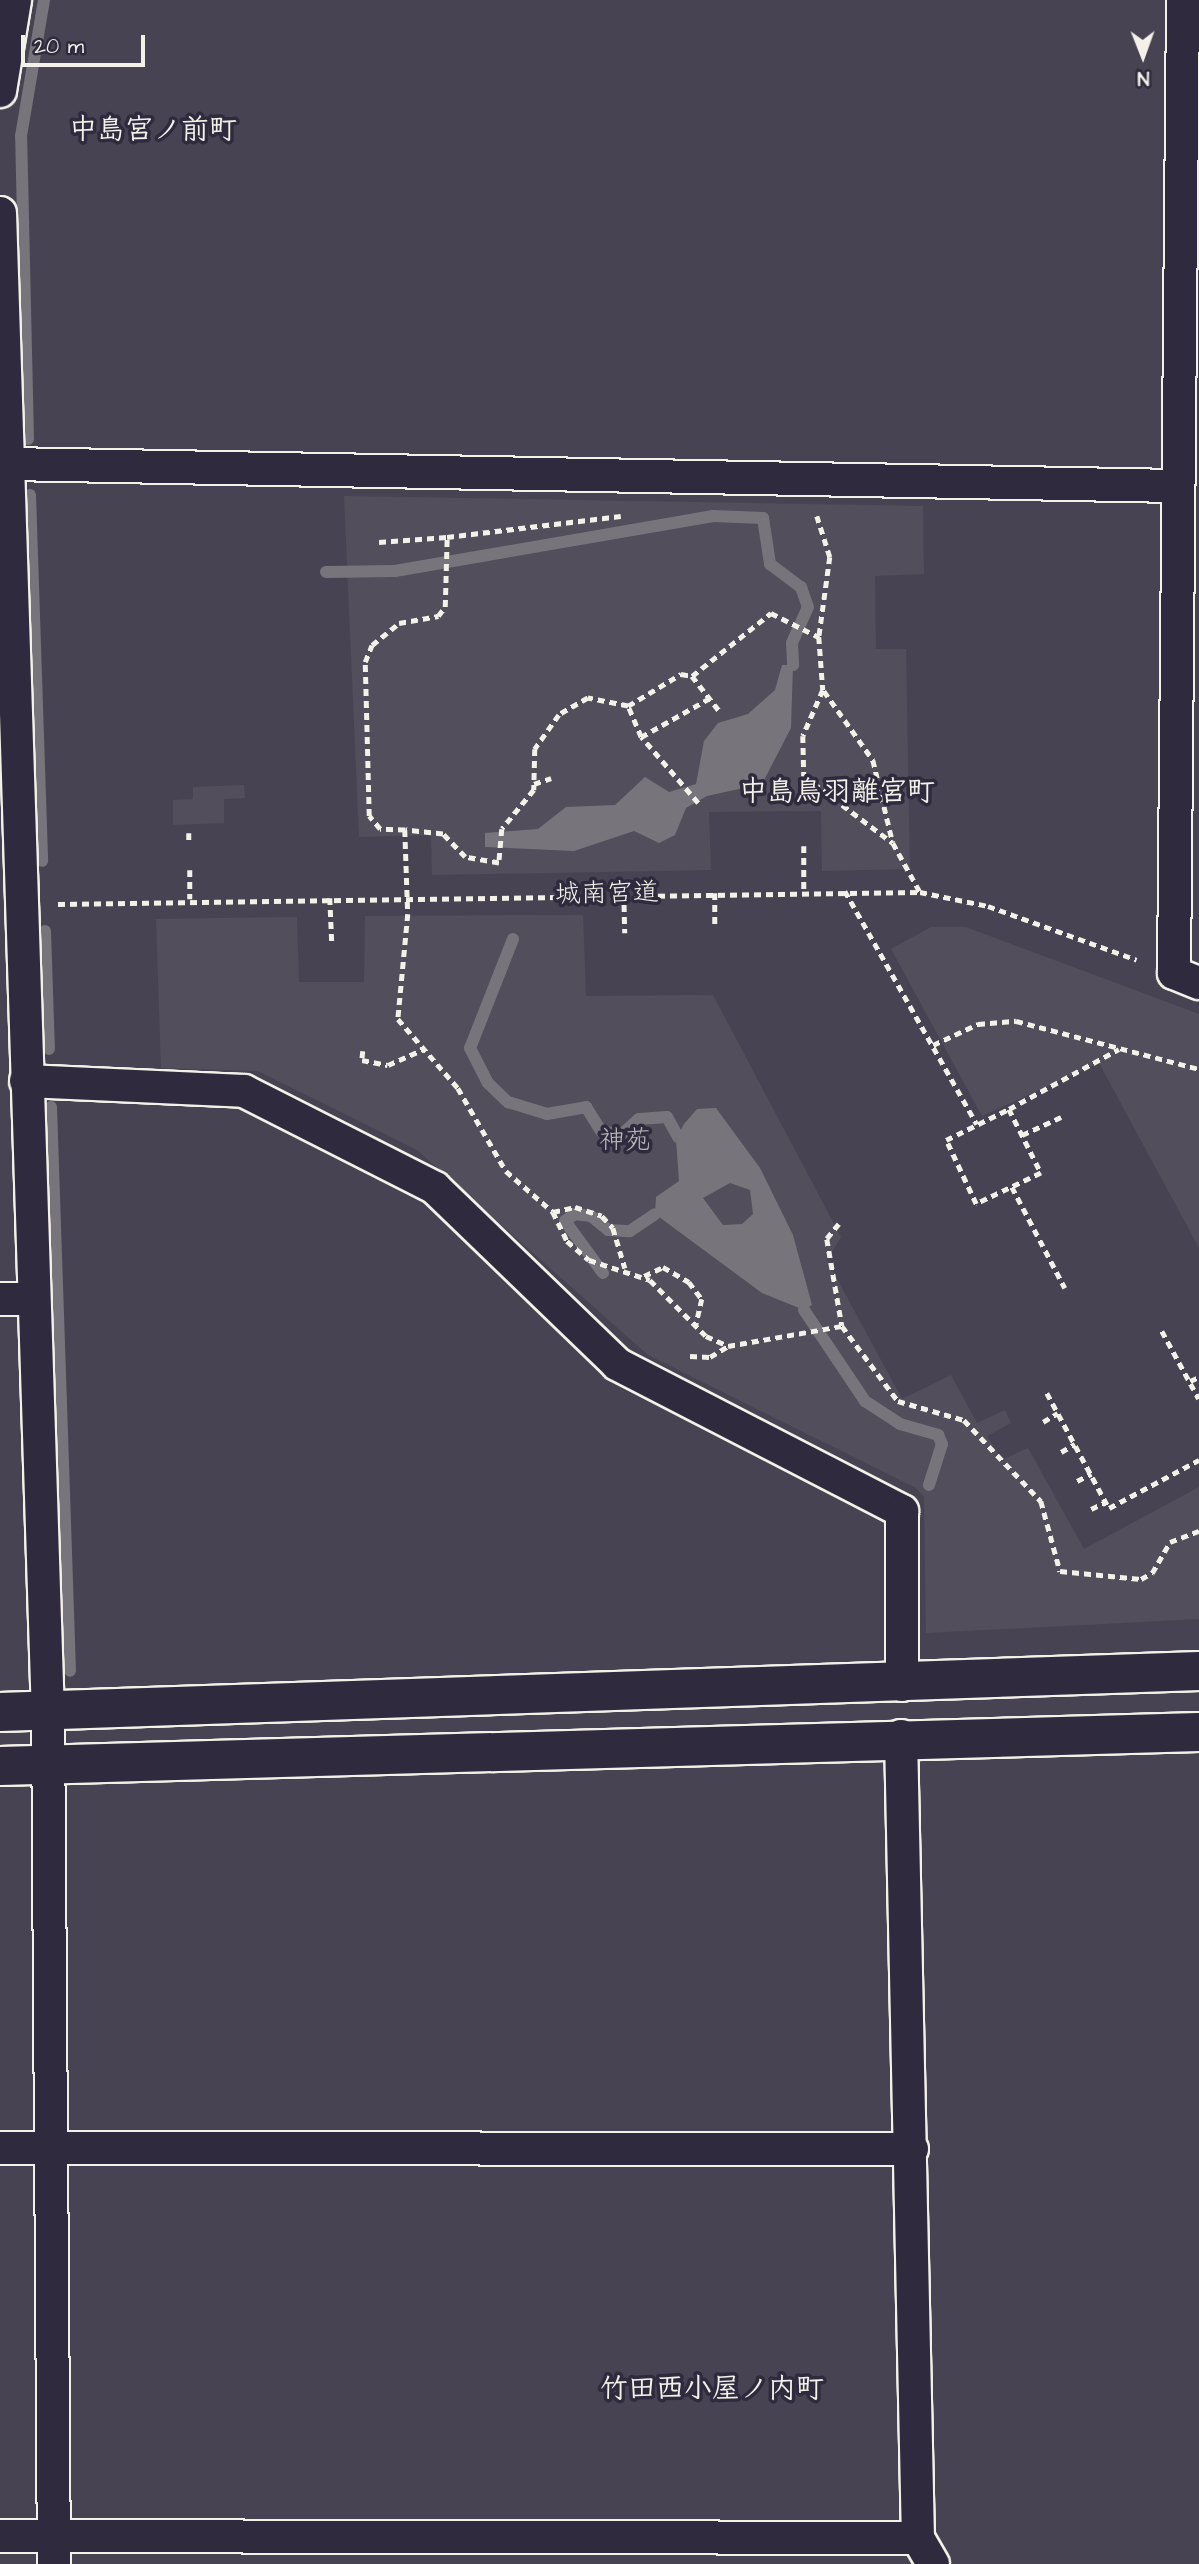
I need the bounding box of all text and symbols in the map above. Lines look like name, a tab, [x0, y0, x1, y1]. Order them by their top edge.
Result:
scale bar	[24, 21, 149, 65]
north arrow	[1108, 21, 1178, 91]
text: 20 m	[34, 32, 84, 61]
text: N	[1137, 64, 1150, 91]
district label: 中島宮ノ前町	[69, 113, 237, 147]
district label: 中島鳥羽離宮町	[739, 775, 935, 809]
street label: 城南宮道	[555, 877, 659, 911]
park label: 神苑	[599, 1125, 651, 1157]
district label: 竹田西小屋ノ内町	[600, 2372, 824, 2406]

